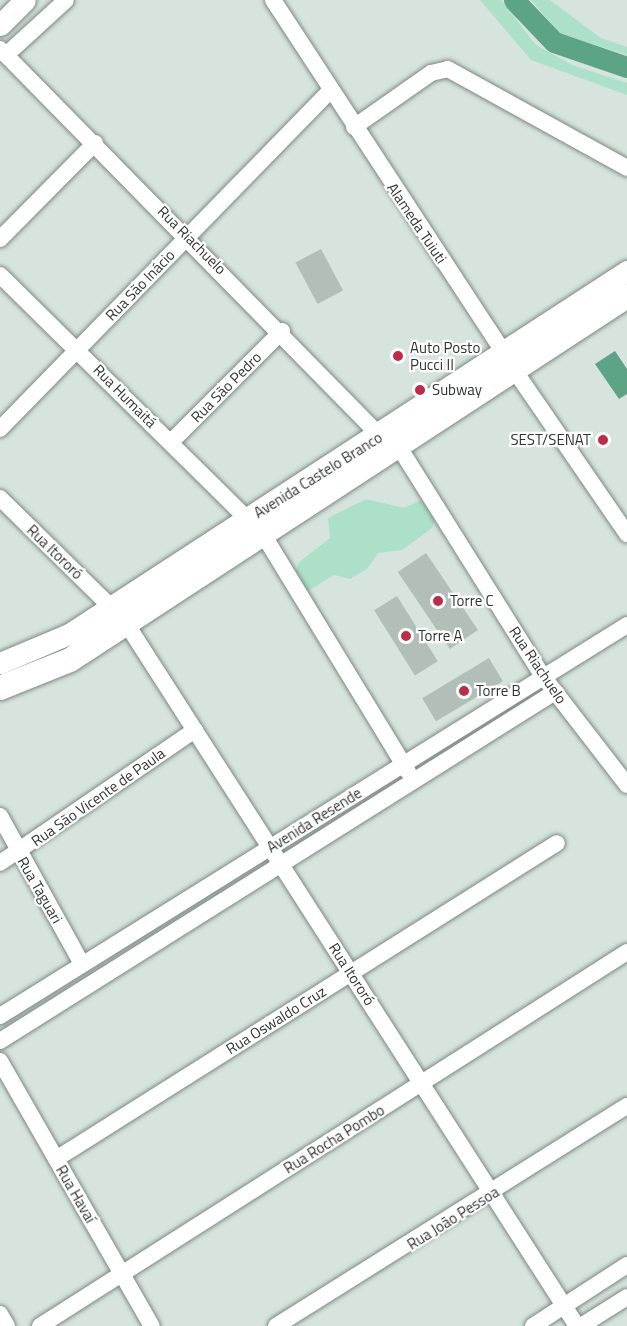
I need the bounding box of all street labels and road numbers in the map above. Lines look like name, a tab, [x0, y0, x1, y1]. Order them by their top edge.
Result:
street label: Alameda Tuiuti	[383, 179, 451, 267]
street label: Rua Riachuelo	[154, 202, 230, 278]
street label: Rua São Inácio	[102, 246, 178, 324]
street label: Rua São Pedro	[187, 348, 265, 426]
street label: Rua Humaitá	[90, 361, 160, 431]
street label: Avenida Castelo Branco	[250, 428, 386, 522]
street label: Rua Itororó	[23, 521, 87, 583]
street label: Rua Riachuelo	[506, 623, 570, 707]
street label: Rua São Vicente de Paula	[28, 744, 168, 850]
street label: Avenida Resende	[263, 784, 365, 856]
street label: Rua Taguari	[14, 854, 66, 926]
street label: Rua Itororó	[325, 939, 379, 1009]
street label: Rua Oswaldo Cruz	[223, 982, 329, 1058]
street label: Rua Rocha Pombo	[280, 1101, 388, 1177]
street label: Rua Havaí	[52, 1162, 100, 1226]
street label: Rua João Pessoa	[404, 1183, 502, 1253]

